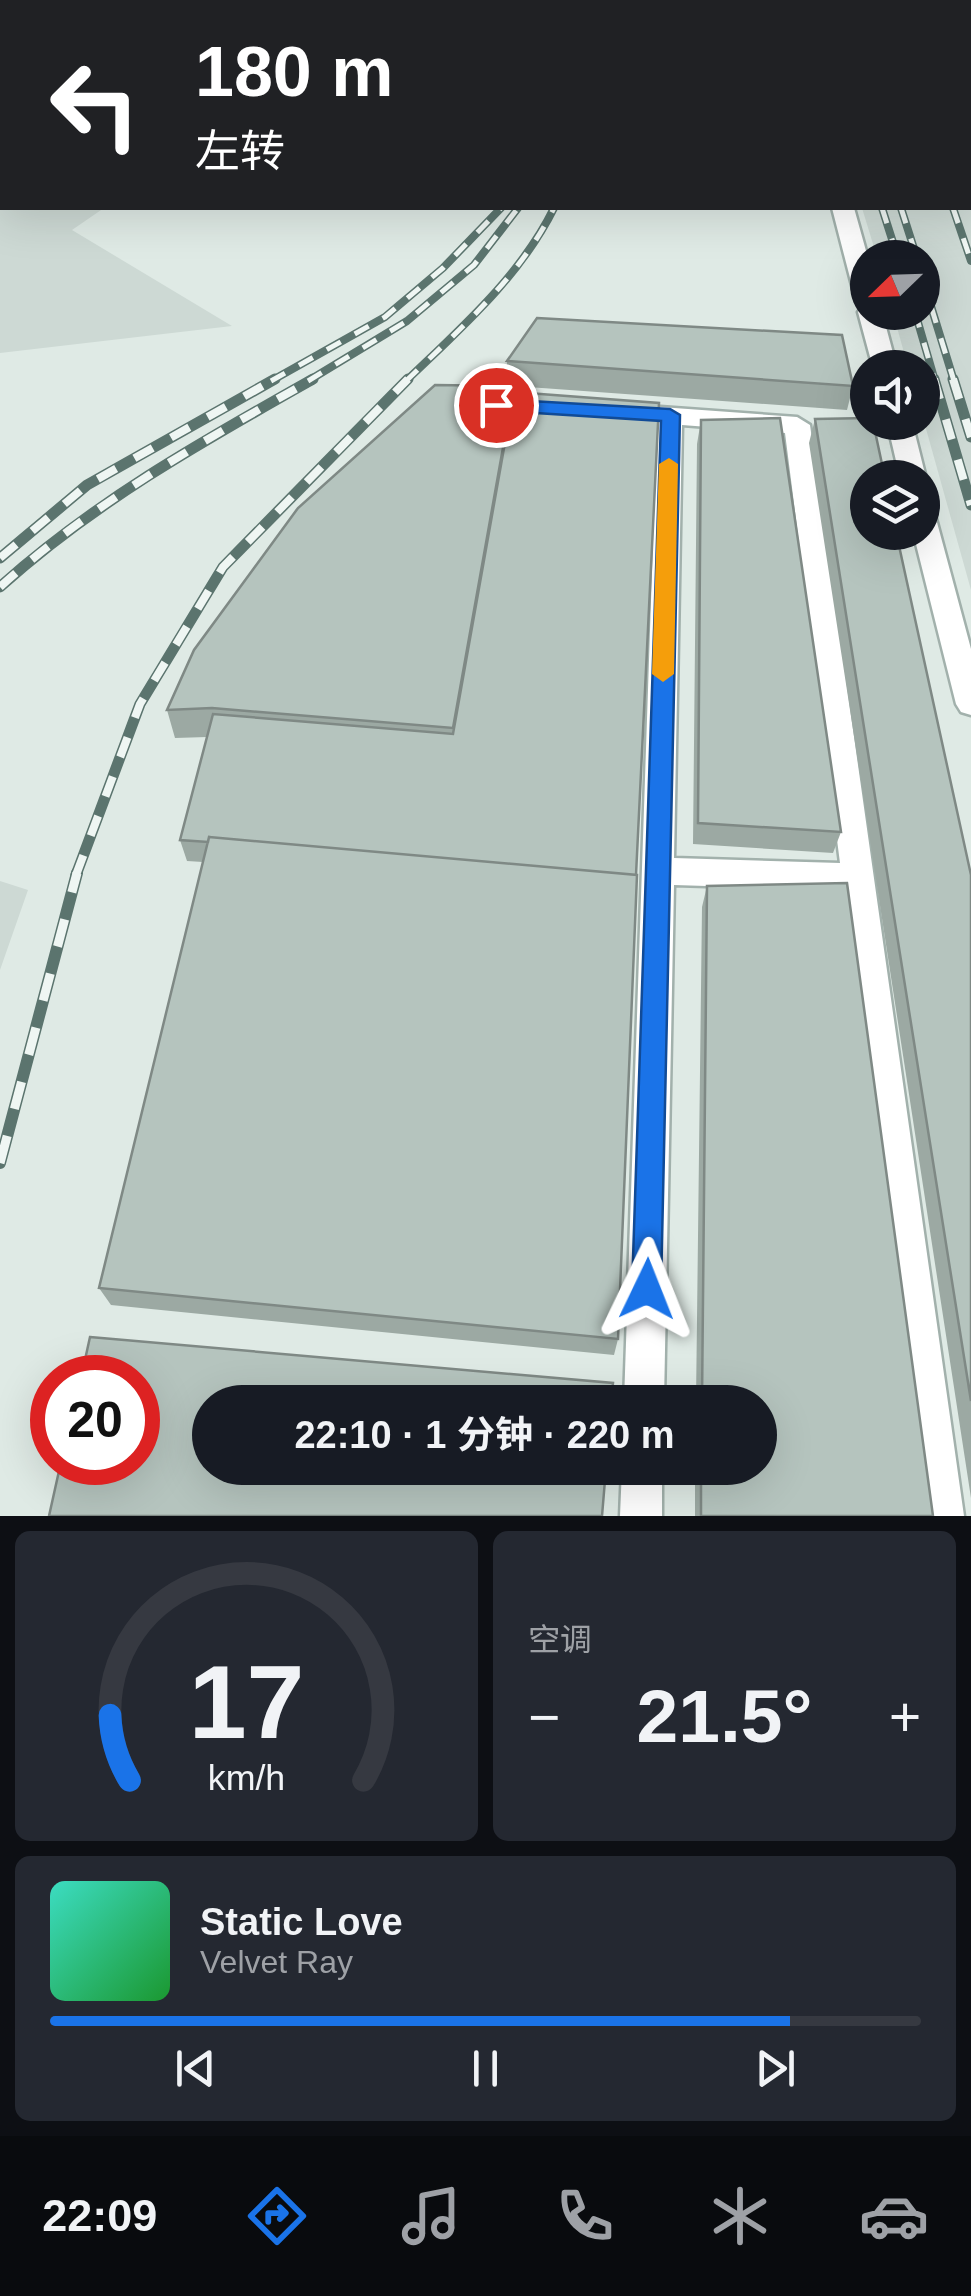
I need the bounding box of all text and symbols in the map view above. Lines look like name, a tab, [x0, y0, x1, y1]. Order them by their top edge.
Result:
text: 180 m	[195, 33, 393, 111]
icon: left	[30, 40, 160, 170]
text: 左转	[195, 126, 285, 177]
north arrow	[850, 240, 940, 330]
map controls	[850, 240, 940, 550]
button: sound	[850, 350, 940, 440]
pin	[454, 363, 539, 448]
icon: arrive	[469, 378, 524, 433]
button: layers	[850, 460, 940, 550]
position arrow	[595, 1237, 699, 1341]
speed limit sign: 20	[30, 1355, 160, 1485]
text: 22:10 · 1 分钟 · 220 m	[294, 1414, 675, 1456]
text: 空调	[528, 1622, 592, 1658]
text: 17	[189, 1644, 304, 1760]
text: 21.5°	[637, 1674, 812, 1758]
text: −	[528, 1686, 560, 1748]
text: +	[889, 1686, 921, 1748]
text: km/h	[208, 1758, 285, 1798]
text: Static Love	[200, 1901, 403, 1943]
text: Velvet Ray	[200, 1944, 353, 1980]
icon: previous	[168, 2041, 223, 2096]
icon: pause	[458, 2041, 513, 2096]
icon: next	[748, 2041, 803, 2096]
icon: directions	[242, 2181, 312, 2251]
icon: music	[396, 2181, 466, 2251]
icon: phone	[550, 2181, 620, 2251]
icon: climate	[705, 2181, 775, 2251]
icon: car	[859, 2181, 929, 2251]
text: 22:09	[42, 2190, 157, 2241]

